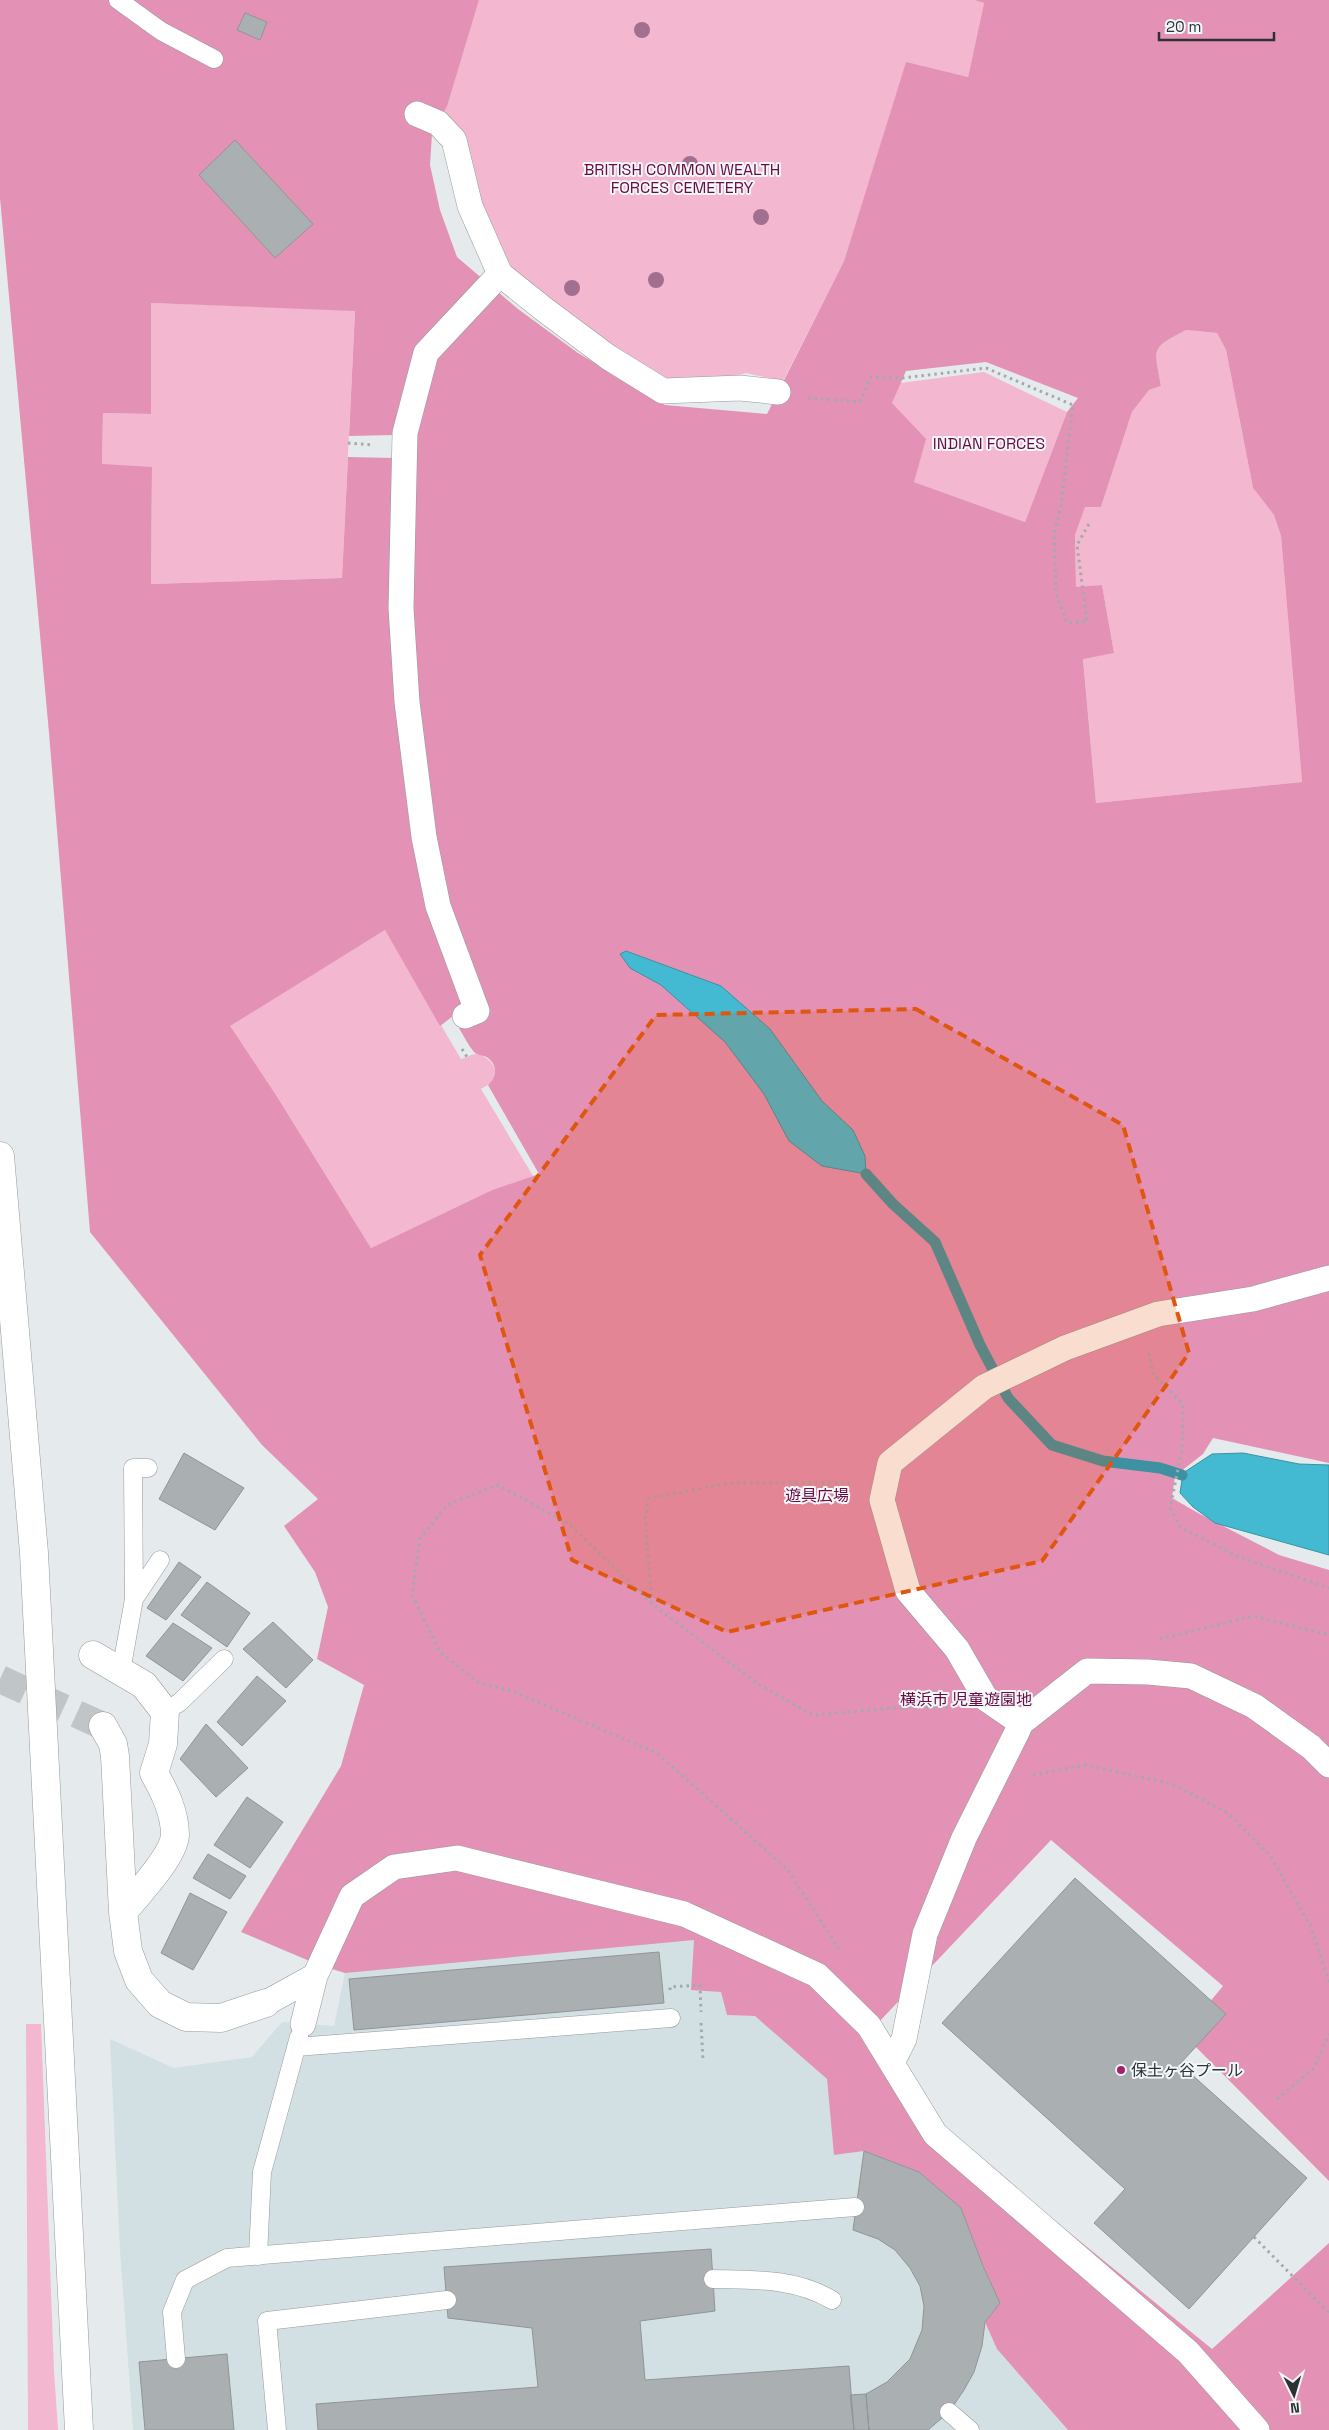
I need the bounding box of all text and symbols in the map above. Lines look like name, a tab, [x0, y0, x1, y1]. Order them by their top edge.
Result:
scale bar	[1159, 10, 1274, 42]
text: 20 m	[1166, 17, 1201, 36]
park label: BRITISH COMMON WEALTH FORCES CEMETERY	[584, 159, 780, 198]
park label: INDIAN FORCES	[933, 433, 1045, 454]
park label: 遊具広場	[785, 1485, 849, 1506]
park label: 横浜市 児童遊園地	[900, 1689, 1032, 1710]
place label: 保土ヶ谷プール	[1131, 2060, 1243, 2081]
marker: 保土ヶ谷プール	[1115, 2064, 1127, 2076]
north arrow	[1269, 2370, 1319, 2420]
text: N	[1290, 2399, 1301, 2417]

